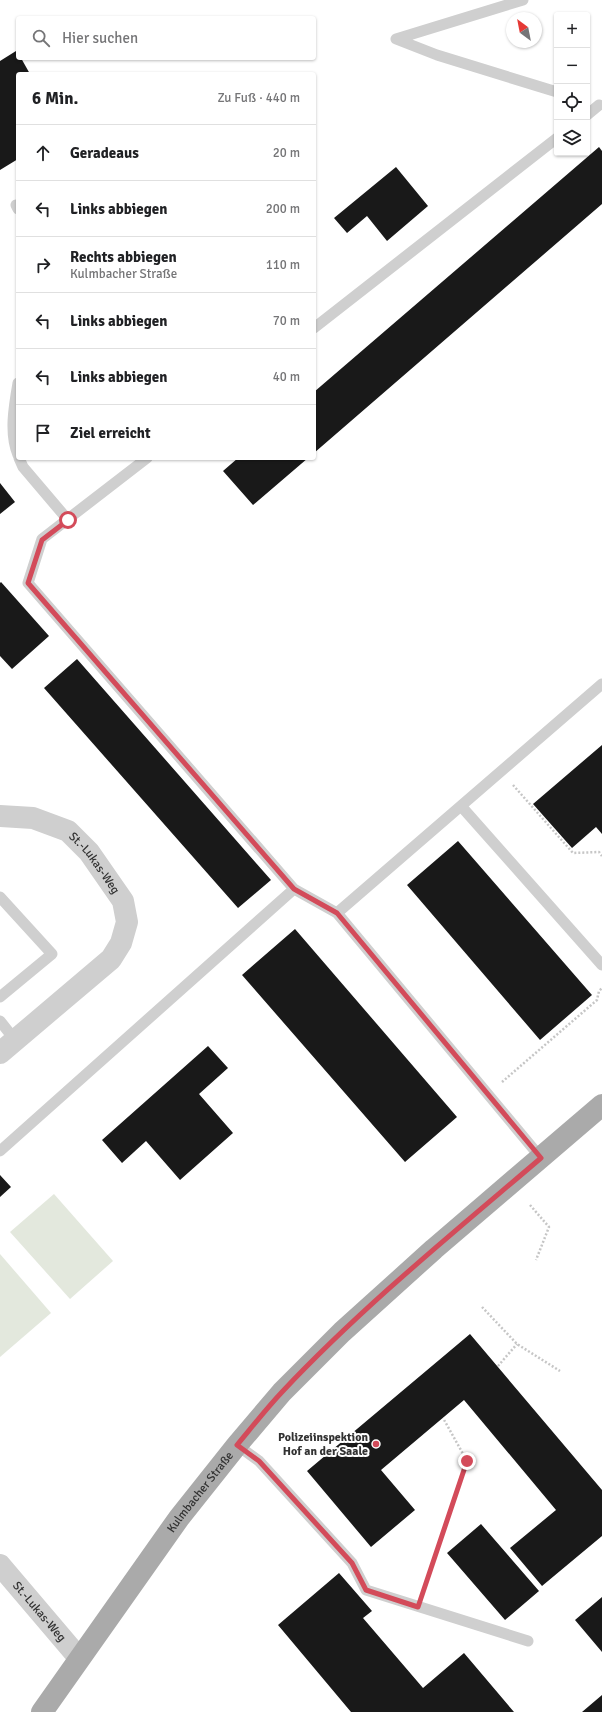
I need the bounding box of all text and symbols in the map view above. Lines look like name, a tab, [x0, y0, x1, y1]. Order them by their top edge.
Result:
north arrow	[506, 12, 542, 48]
map controls	[554, 12, 590, 156]
button: +	[554, 12, 590, 48]
search box	[16, 16, 316, 60]
icon: search	[30, 27, 52, 49]
text: Hier suchen	[62, 29, 138, 47]
button: −	[554, 48, 590, 84]
button: locate	[554, 84, 590, 120]
text: 6 Min.	[32, 88, 78, 109]
text: Zu Fuß · 440 m	[217, 90, 300, 106]
button: layers	[554, 120, 590, 156]
icon: ahead	[32, 142, 54, 164]
text: Geradeaus	[70, 144, 139, 162]
text: 20 m	[273, 145, 300, 161]
icon: left	[32, 198, 54, 220]
text: Links abbiegen	[70, 200, 167, 218]
text: 200 m	[266, 201, 300, 217]
text: Rechts abbiegen	[70, 248, 177, 266]
icon: right	[32, 254, 54, 276]
text: 110 m	[266, 257, 300, 273]
text: Kulmbacher Straße	[70, 266, 177, 282]
icon: left	[32, 310, 54, 332]
text: Links abbiegen	[70, 312, 167, 330]
text: 70 m	[273, 313, 300, 329]
icon: left	[32, 366, 54, 388]
text: Links abbiegen	[70, 368, 167, 386]
text: 40 m	[273, 369, 300, 385]
icon: arrive	[32, 422, 54, 444]
text: Ziel erreicht	[70, 424, 151, 442]
route start	[59, 511, 77, 529]
street label: St.-Lukas-Weg	[66, 829, 123, 897]
place label: Polizeiinspektion Hof an der Saale	[278, 1430, 368, 1459]
marker: Polizeiinspektion Hof an der Saale	[371, 1439, 381, 1449]
street label: Kulmbacher Straße	[164, 1448, 237, 1535]
route end	[458, 1452, 476, 1470]
street label: St.-Lukas-Weg	[10, 1578, 69, 1645]

